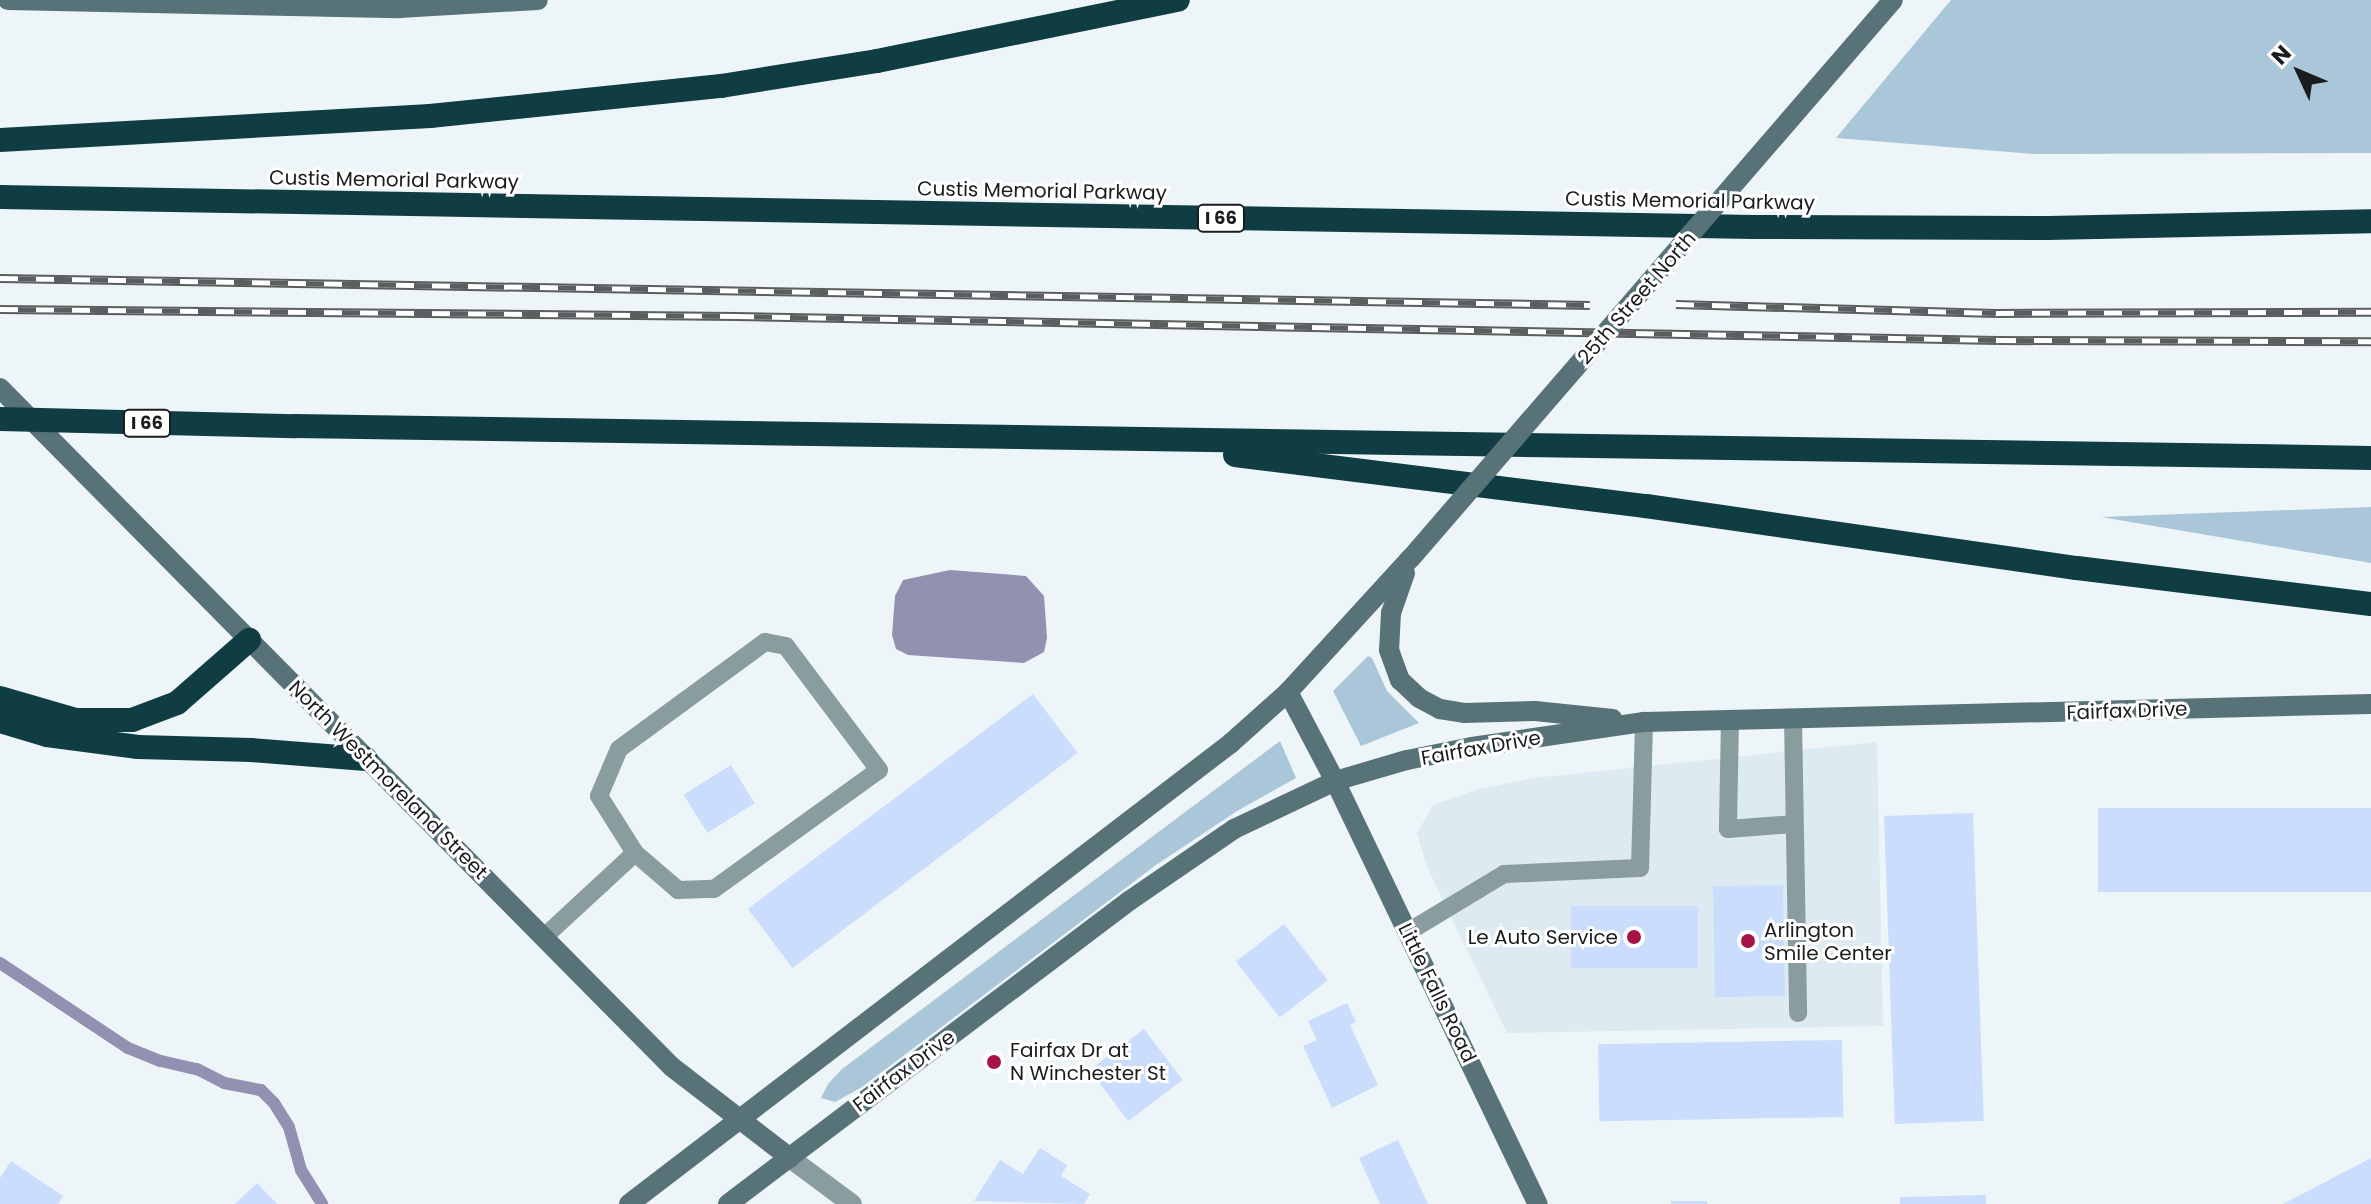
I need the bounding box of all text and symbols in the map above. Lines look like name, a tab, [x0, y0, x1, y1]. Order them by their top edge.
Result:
north arrow	[2259, 32, 2339, 112]
text: N	[2264, 38, 2298, 72]
street label: Custis Memorial Parkway	[269, 166, 519, 194]
street label: Custis Memorial Parkway	[917, 177, 1167, 205]
street label: Custis Memorial Parkway	[1565, 187, 1815, 215]
road number: I 66	[1195, 204, 1247, 232]
street label: 25th Street North	[1573, 227, 1701, 369]
road number: I 66	[121, 409, 173, 437]
street label: North Westmoreland Street	[284, 676, 492, 884]
street label: Fairfax Drive	[2066, 697, 2188, 725]
street label: Fairfax Drive	[1419, 726, 1543, 770]
place label: Arlington Smile Center	[1764, 918, 1892, 965]
street label: Little Falls Road	[1393, 919, 1481, 1067]
place label: Le Auto Service	[1468, 925, 1618, 949]
marker: Le Auto Service	[1625, 928, 1643, 946]
marker: Arlington Smile Center	[1739, 932, 1757, 950]
street label: Fairfax Drive	[848, 1025, 960, 1117]
place label: Fairfax Dr at N Winchester St	[1010, 1038, 1166, 1085]
marker: Fairfax Dr at N Winchester St	[985, 1053, 1003, 1071]

